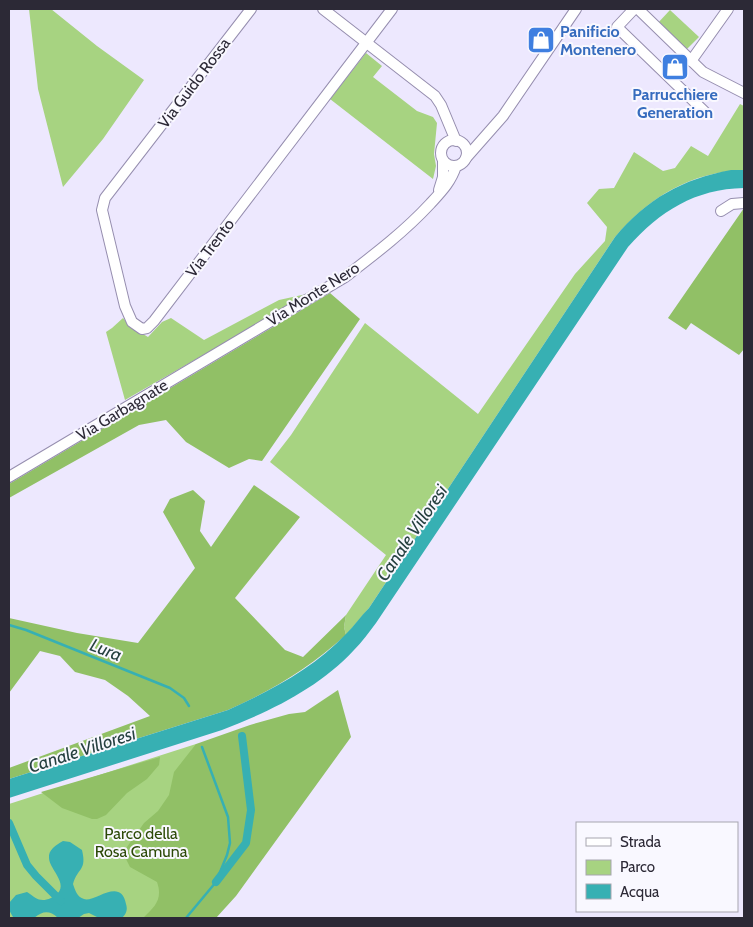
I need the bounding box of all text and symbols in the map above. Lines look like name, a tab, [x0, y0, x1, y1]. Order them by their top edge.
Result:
place label: Panificio Montenero	[560, 22, 636, 59]
shop icon: Panificio Montenero	[526, 25, 556, 55]
street label: Via Guido Rossa	[154, 34, 234, 132]
shop icon: Parrucchiere Generation	[660, 52, 690, 82]
place label: Parrucchiere Generation	[632, 85, 718, 122]
street label: Via Trento	[182, 215, 238, 281]
street label: Via Monte Nero	[263, 258, 363, 330]
street label: Via Garbagnate	[73, 375, 171, 445]
water label: Canale Villoresi	[372, 480, 453, 585]
water label: Lura	[87, 634, 125, 666]
water label: Canale Villoresi	[26, 722, 139, 778]
legend	[576, 822, 738, 912]
park label: Parco della Rosa Camuna	[95, 824, 188, 861]
text: Strada	[620, 833, 662, 851]
text: Parco	[620, 858, 655, 876]
text: Acqua	[620, 883, 660, 901]

